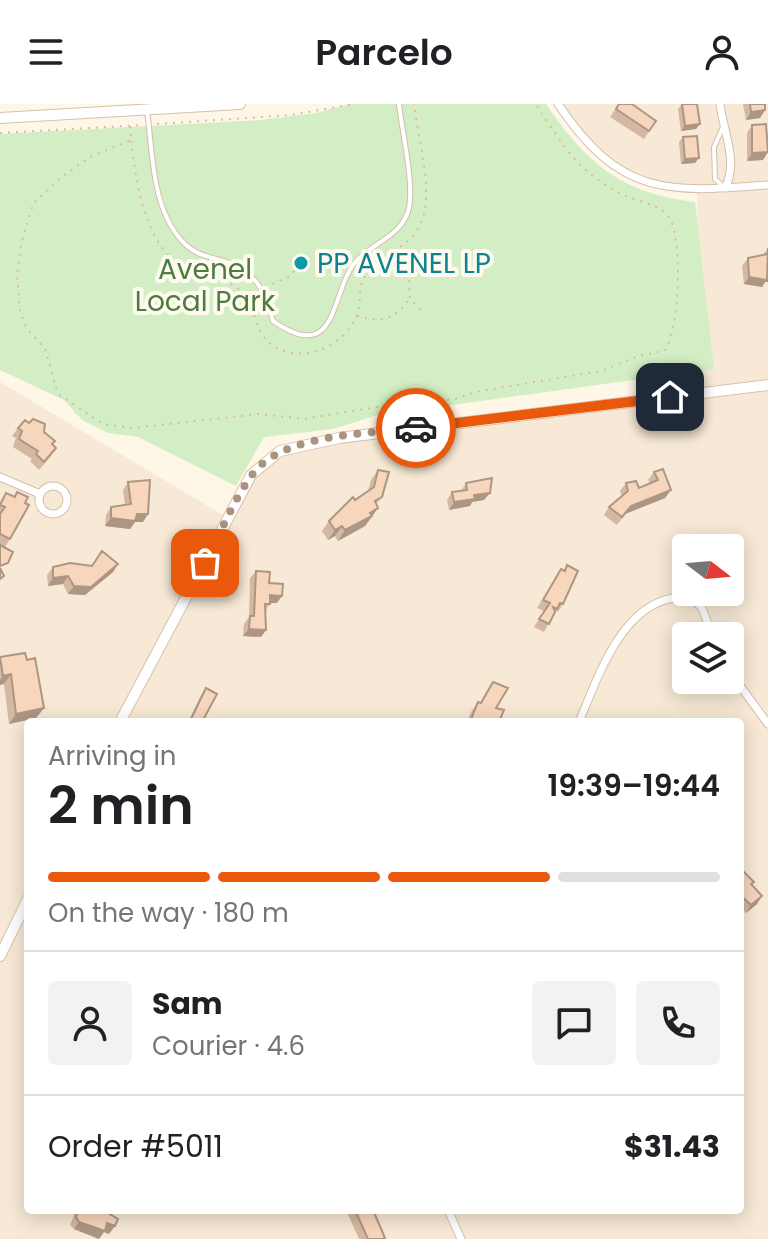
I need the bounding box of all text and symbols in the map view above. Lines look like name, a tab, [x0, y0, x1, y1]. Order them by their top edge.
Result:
text: Parcelo	[315, 27, 453, 78]
icon: menu	[24, 30, 68, 74]
icon: person	[700, 30, 744, 74]
place label: PP AVENEL LP	[317, 244, 491, 283]
park label: Avenel Local Park	[135, 250, 276, 321]
marker: PP AVENEL LP	[292, 254, 310, 272]
pin	[636, 363, 704, 431]
icon: home	[648, 375, 692, 419]
courier	[376, 388, 456, 468]
icon: car	[394, 406, 438, 450]
pin	[171, 529, 239, 597]
north arrow	[672, 534, 744, 606]
map controls	[672, 534, 744, 694]
icon: bag	[183, 541, 227, 585]
button: layers	[672, 622, 744, 694]
text: Arriving in	[48, 738, 177, 774]
text: 19:39–19:44	[547, 764, 720, 807]
text: 2 min	[48, 769, 194, 842]
text: On the way · 180 m	[48, 895, 289, 931]
button: person	[48, 981, 132, 1065]
button: chat	[532, 981, 616, 1065]
button: phone	[636, 981, 720, 1065]
text: Sam	[152, 982, 223, 1025]
text: Courier · 4.6	[152, 1028, 305, 1064]
text: Order #5011	[48, 1125, 223, 1168]
text: $31.43	[624, 1125, 720, 1168]

